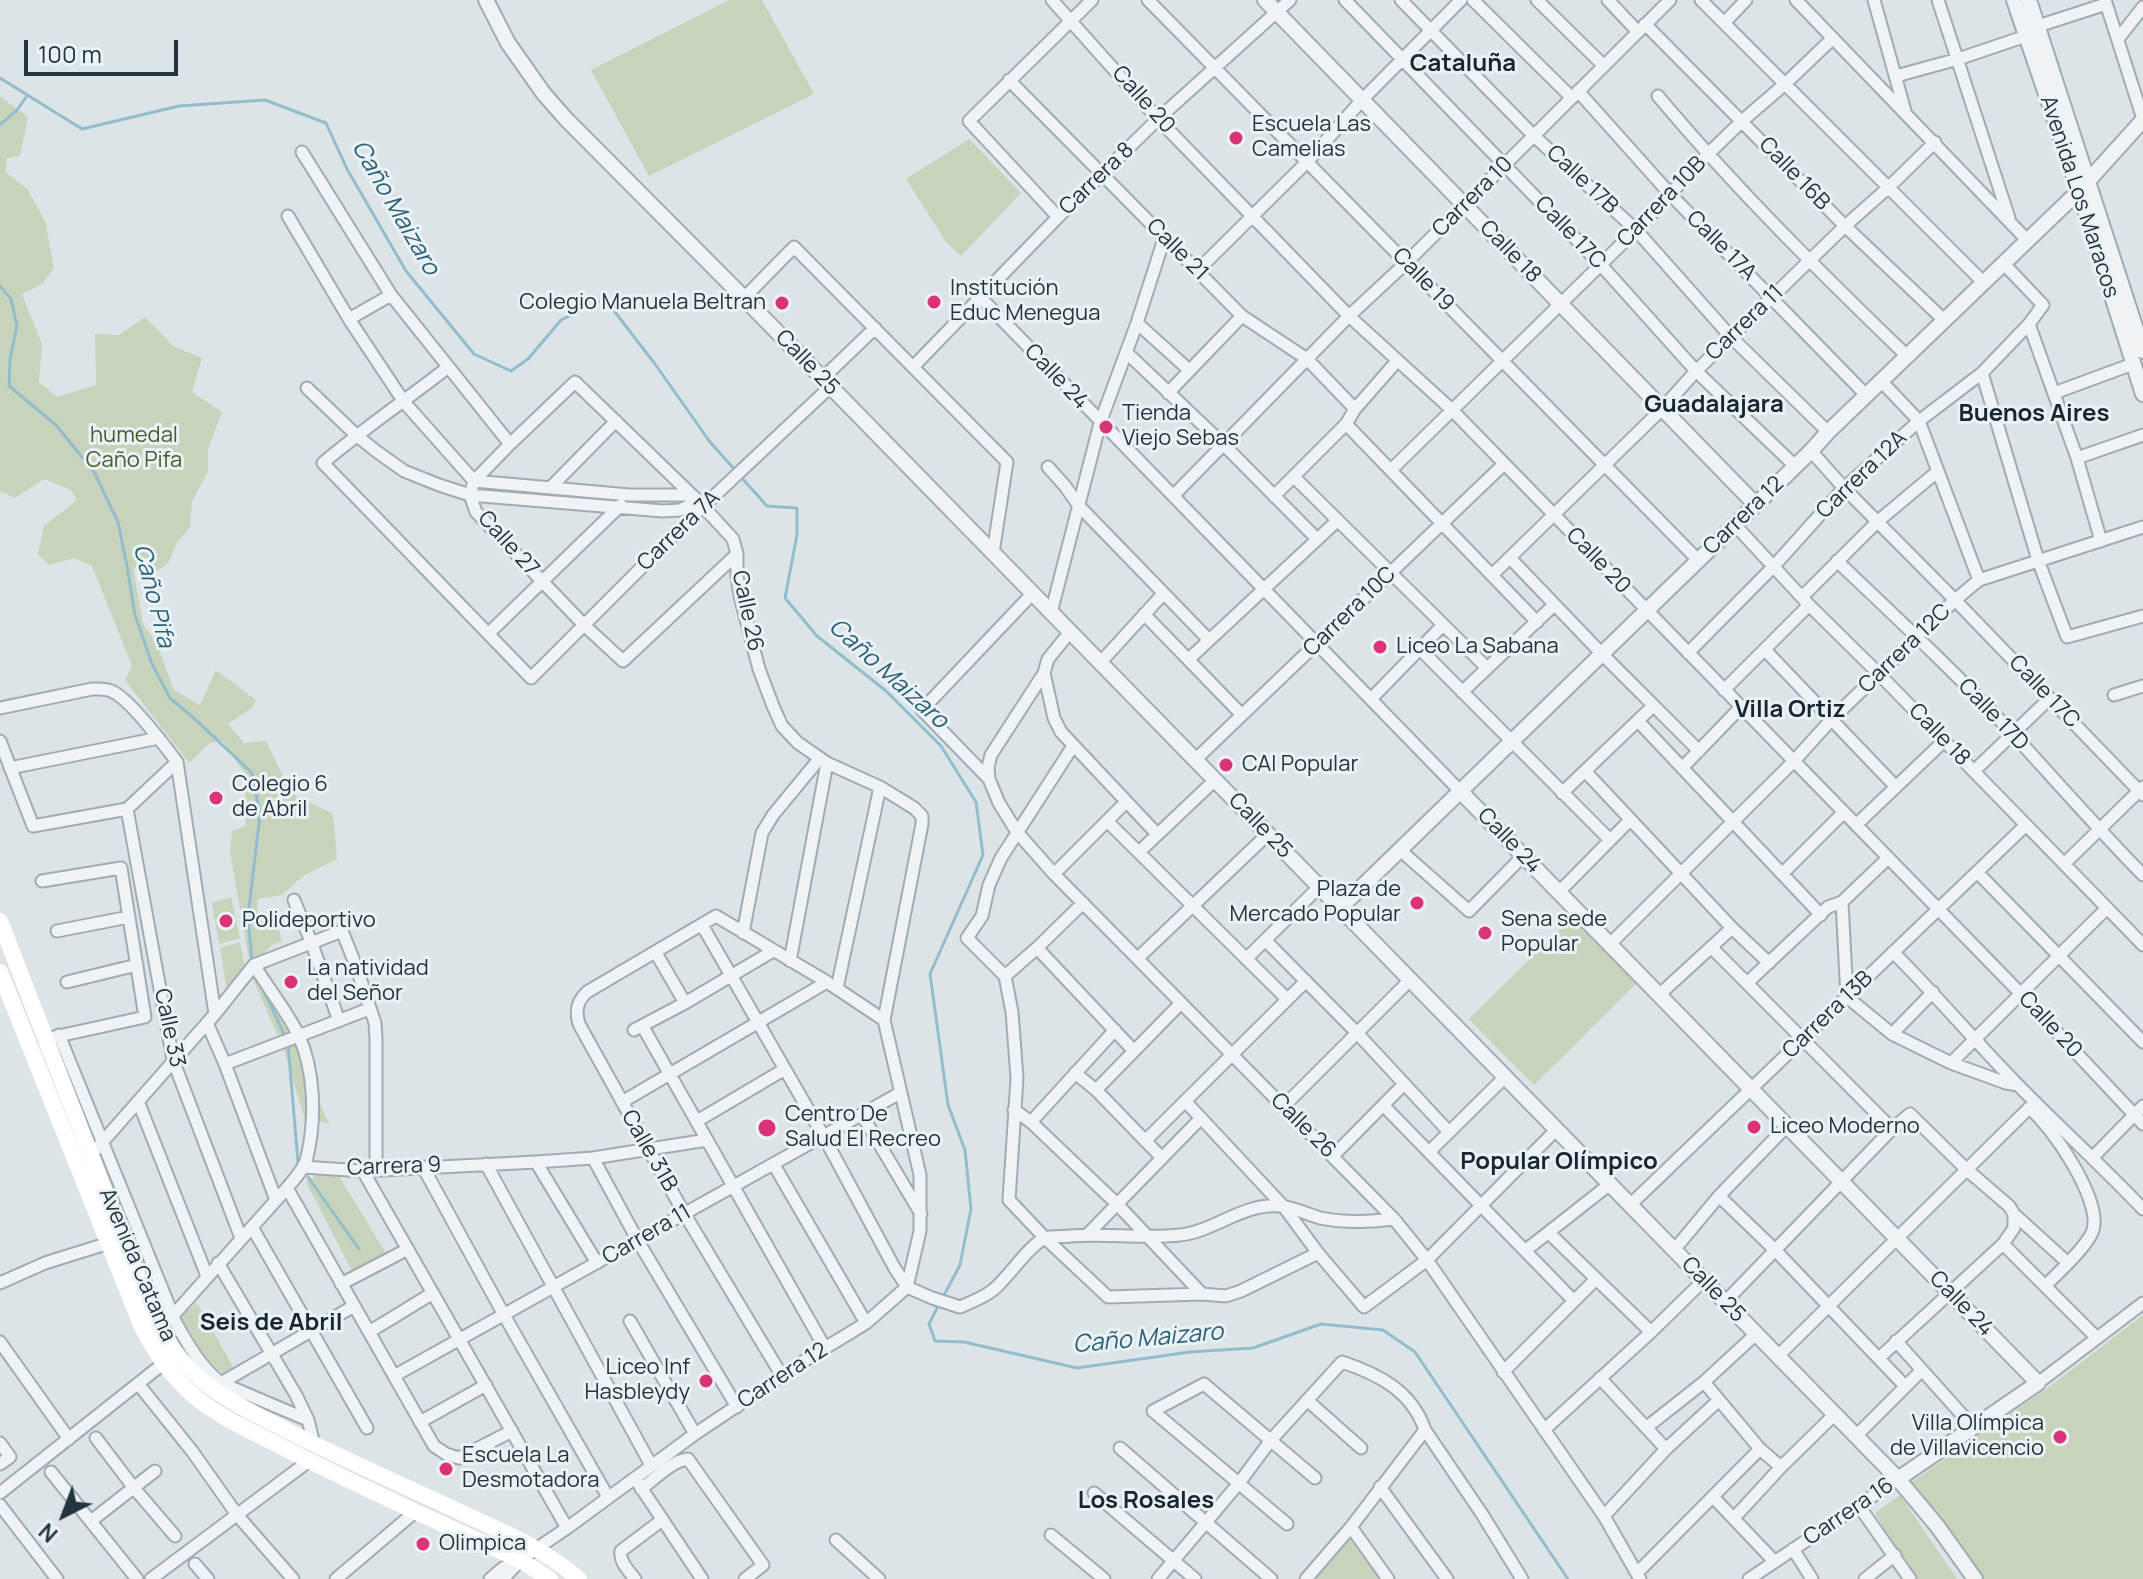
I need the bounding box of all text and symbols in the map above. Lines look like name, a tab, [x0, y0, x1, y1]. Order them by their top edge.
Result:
scale bar	[28, 24, 182, 74]
text: 100 m	[38, 37, 102, 70]
district label: Cataluña	[1410, 50, 1516, 78]
street label: Calle 20	[1106, 61, 1180, 139]
street label: Avenida Los Maracos	[2034, 93, 2124, 301]
place label: Escuela Las Camelias	[1252, 112, 1371, 164]
marker: Escuela Las Camelias	[1227, 129, 1245, 147]
street label: Calle 16B	[1753, 132, 1835, 216]
water label: Caño Maizaro	[345, 136, 445, 280]
street label: Carrera 8	[1054, 137, 1140, 221]
street label: Calle 17B	[1541, 140, 1623, 220]
street label: Carrera 10	[1427, 151, 1519, 243]
street label: Carrera 10B	[1612, 151, 1712, 253]
street label: Calle 17C	[1529, 191, 1611, 275]
street label: Calle 17A	[1680, 205, 1762, 287]
street label: Calle 21	[1141, 214, 1213, 286]
street label: Calle 18	[1474, 215, 1546, 289]
street label: Calle 19	[1387, 243, 1459, 317]
place label: Institución Educ Menegua	[950, 276, 1100, 328]
street label: Carrera 11	[1701, 280, 1789, 366]
place label: Colegio Manuela Beltran	[519, 290, 766, 316]
marker: Institución Educ Menegua	[925, 293, 943, 311]
marker: Colegio Manuela Beltran	[773, 294, 791, 312]
street label: Calle 25	[769, 325, 845, 401]
street label: Calle 24	[1019, 339, 1093, 415]
district label: Guadalajara	[1644, 391, 1784, 419]
district label: Buenos Aires	[1959, 400, 2109, 428]
place label: Tienda Viejo Sebas	[1122, 401, 1239, 452]
marker: Tienda Viejo Sebas	[1097, 418, 1115, 436]
park label: humedal Caño Pifa	[86, 423, 182, 474]
street label: Carrera 12A	[1811, 425, 1913, 525]
street label: Carrera 12	[1698, 471, 1790, 561]
street label: Carrera 7A	[632, 485, 726, 577]
street label: Calle 27	[472, 506, 544, 582]
street label: Calle 20	[1560, 523, 1636, 599]
water label: Caño Pifa	[126, 541, 180, 651]
street label: Carrera 10C	[1298, 561, 1402, 663]
street label: Calle 26	[726, 568, 768, 654]
street label: Carrera 12C	[1854, 599, 1956, 699]
water label: Caño Maizaro	[822, 613, 954, 735]
place label: Liceo La Sabana	[1396, 634, 1559, 660]
marker: Liceo La Sabana	[1371, 638, 1389, 656]
street label: Calle 17C	[2003, 650, 2085, 734]
street label: Calle 17D	[1952, 673, 2034, 757]
district label: Villa Ortiz	[1734, 696, 1846, 724]
street label: Calle 18	[1903, 698, 1975, 772]
place label: CAI Popular	[1242, 752, 1358, 778]
marker: CAI Popular	[1217, 756, 1235, 774]
place label: Colegio 6 de Abril	[232, 772, 328, 824]
street label: Calle 25	[1222, 788, 1298, 864]
marker: Colegio 6 de Abril	[207, 789, 225, 807]
street label: Calle 24	[1472, 803, 1546, 879]
place label: Plaza de Mercado Popular	[1230, 877, 1401, 928]
marker: Plaza de Mercado Popular	[1408, 894, 1426, 912]
place label: Sena sede Popular	[1501, 907, 1607, 958]
place label: Polideportivo	[242, 908, 376, 934]
marker: Polideportivo	[217, 912, 235, 930]
marker: Sena sede Popular	[1476, 924, 1494, 942]
place label: La natividad del Señor	[307, 956, 429, 1008]
street label: Carrera 13B	[1778, 966, 1878, 1064]
marker: La natividad del Señor	[282, 973, 300, 991]
street label: Calle 33	[148, 986, 190, 1070]
street label: Calle 20	[2013, 986, 2087, 1064]
street label: Calle 26	[1265, 1088, 1341, 1164]
place label: Centro De Salud El Recreo	[785, 1102, 941, 1154]
street label: Calle 31B	[615, 1106, 683, 1196]
place label: Liceo Moderno	[1770, 1114, 1920, 1140]
marker: Centro De Salud El Recreo	[756, 1117, 778, 1139]
marker: Liceo Moderno	[1745, 1118, 1763, 1136]
district label: Popular Olímpico	[1460, 1148, 1658, 1176]
street label: Carrera 9	[346, 1152, 442, 1182]
street label: Avenida Catama	[93, 1184, 181, 1346]
street label: Carrera 11	[598, 1199, 696, 1271]
street label: Calle 25	[1675, 1252, 1751, 1328]
street label: Calle 24	[1924, 1266, 1998, 1342]
district label: Seis de Abril	[200, 1309, 342, 1337]
water label: Caño Maizaro	[1072, 1318, 1224, 1360]
street label: Carrera 12	[733, 1337, 833, 1415]
place label: Liceo Inf Hasbleydy	[585, 1355, 690, 1406]
marker: Liceo Inf Hasbleydy	[697, 1372, 715, 1390]
place label: Villa Olímpica de Villavicencio	[1890, 1411, 2044, 1462]
marker: Villa Olímpica de Villavicencio	[2051, 1428, 2069, 1446]
place label: Escuela La Desmotadora	[462, 1443, 600, 1494]
marker: Escuela La Desmotadora	[437, 1460, 455, 1478]
street label: Carrera 16	[1799, 1472, 1899, 1552]
north arrow	[24, 1475, 104, 1555]
district label: Los Rosales	[1078, 1487, 1214, 1515]
text: N	[32, 1516, 64, 1549]
place label: Olimpica	[439, 1531, 526, 1557]
marker: Olimpica	[414, 1535, 432, 1553]

